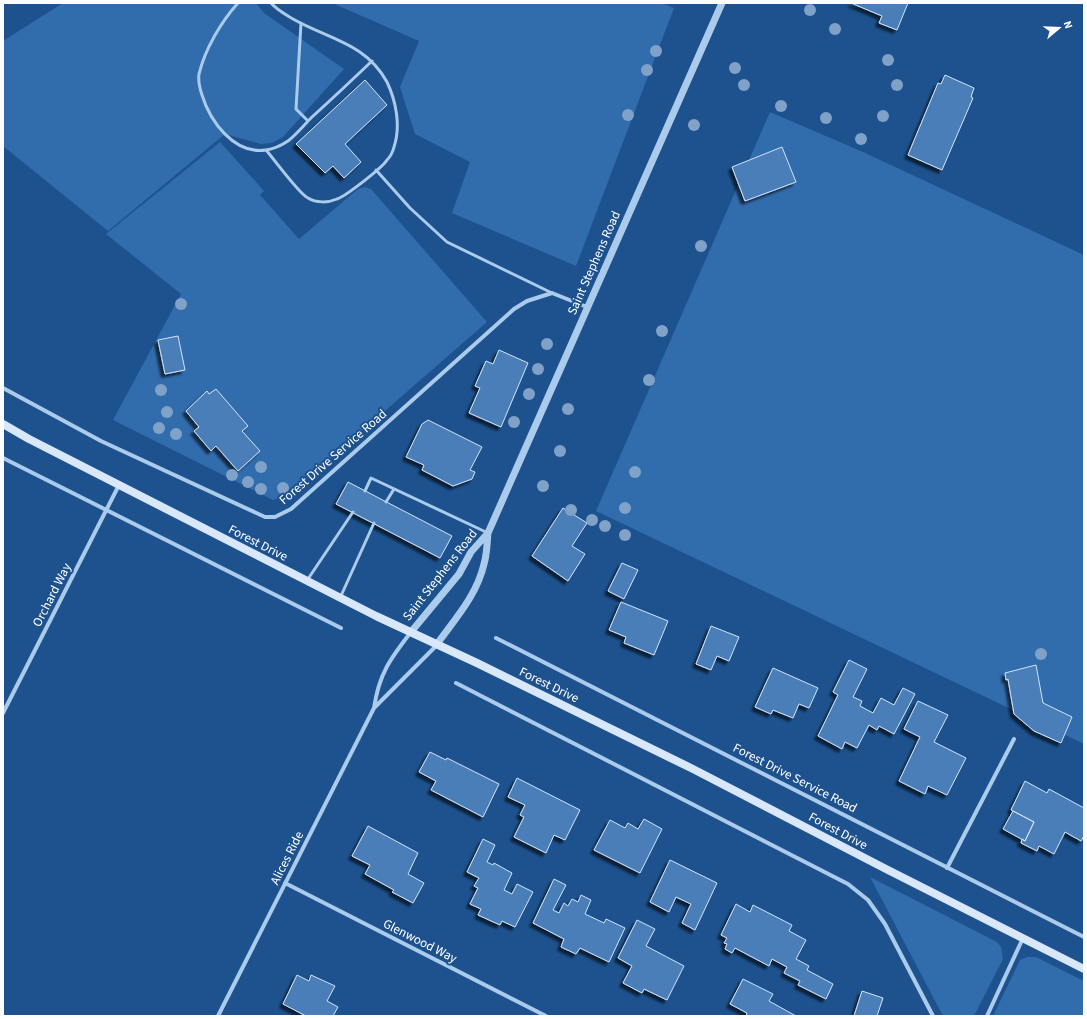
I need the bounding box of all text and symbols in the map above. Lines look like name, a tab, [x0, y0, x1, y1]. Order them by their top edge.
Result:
north arrow	[1039, 8, 1079, 48]
text: N	[1060, 19, 1076, 31]
street label: Saint Stephens Road	[563, 208, 625, 318]
street label: Forest Drive Service Road	[275, 405, 391, 509]
street label: Forest Drive	[225, 520, 291, 566]
street label: Saint Stephens Road	[398, 525, 482, 625]
street label: Orchard Way	[28, 560, 76, 630]
street label: Forest Drive	[516, 663, 582, 707]
street label: Forest Drive Service Road	[730, 739, 860, 817]
street label: Forest Drive	[805, 808, 871, 854]
street label: Alices Ride	[266, 828, 308, 888]
street label: Glenwood Way	[380, 915, 460, 967]

